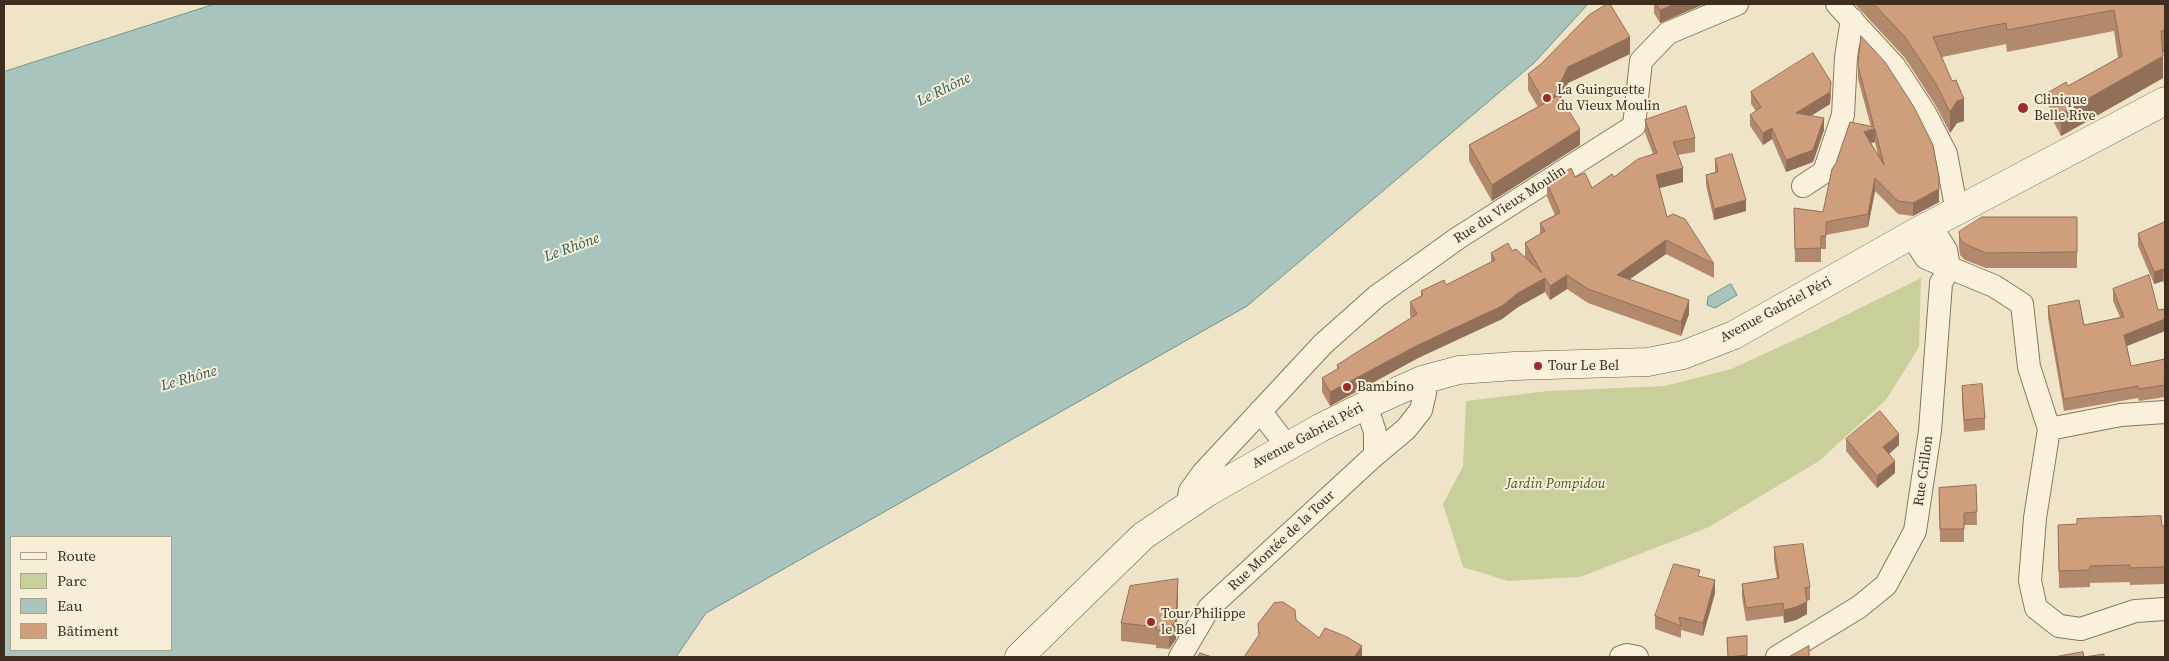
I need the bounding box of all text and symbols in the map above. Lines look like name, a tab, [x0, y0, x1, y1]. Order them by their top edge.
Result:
water label: Le Rhône	[914, 69, 974, 111]
place label: La Guinguette du Vieux Moulin	[1557, 82, 1660, 114]
marker: La Guinguette du Vieux Moulin	[1541, 92, 1553, 104]
place label: Clinique Belle Rive	[2034, 92, 2096, 124]
marker: Clinique Belle Rive	[2016, 101, 2030, 115]
street label: Rue du Vieux Moulin	[1451, 162, 1569, 248]
water label: Le Rhône	[542, 230, 602, 266]
street label: Avenue Gabriel Péri	[1717, 274, 1835, 346]
place label: Tour Le Bel	[1548, 358, 1619, 374]
marker: Tour Le Bel	[1532, 360, 1544, 372]
water label: Le Rhône	[159, 362, 219, 396]
place label: Bambino	[1357, 379, 1414, 395]
marker: Bambino	[1341, 381, 1353, 393]
street label: Avenue Gabriel Péri	[1249, 400, 1367, 472]
street label: Rue Crillon	[1911, 435, 1937, 507]
park label: Jardin Pompidou	[1506, 476, 1606, 492]
street label: Rue Montée de la Tour	[1225, 487, 1339, 595]
legend	[10, 536, 172, 651]
text: Route	[57, 545, 96, 566]
text: Parc	[57, 570, 87, 591]
text: Eau	[57, 595, 82, 616]
place label: Tour Philippe le Bel	[1161, 606, 1246, 638]
marker: Tour Philippe le Bel	[1145, 616, 1157, 628]
text: Bâtiment	[57, 620, 118, 641]

